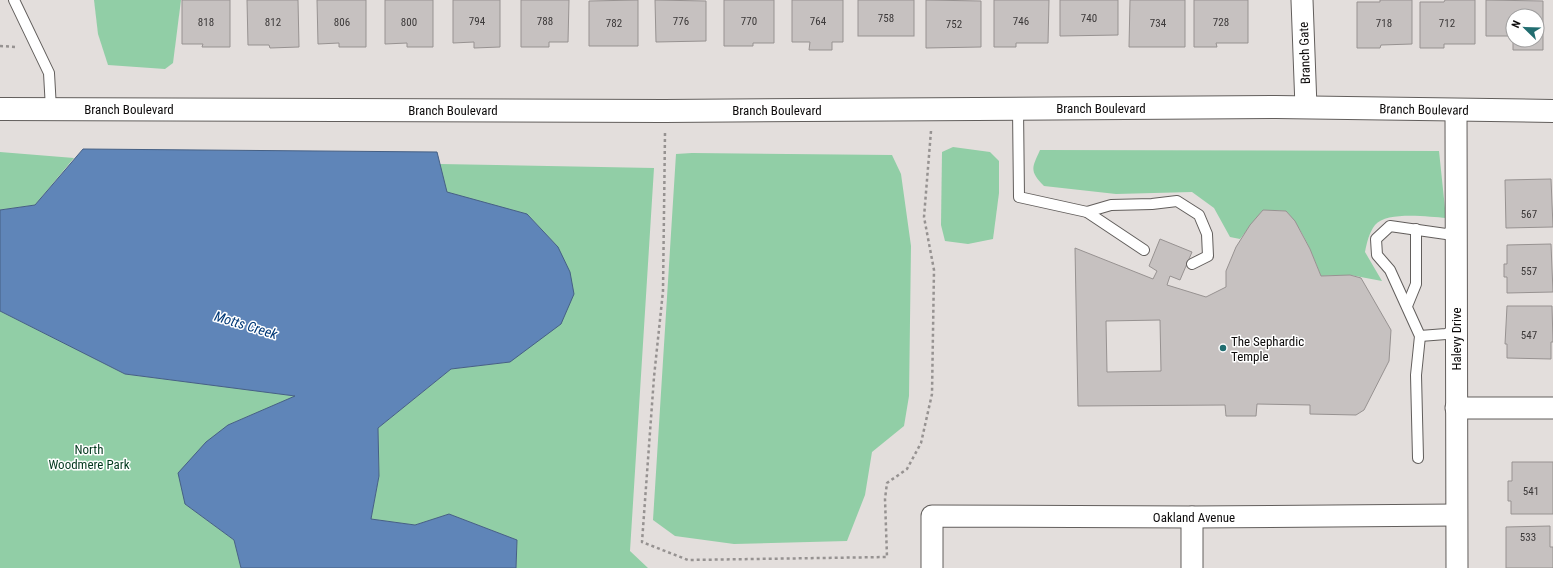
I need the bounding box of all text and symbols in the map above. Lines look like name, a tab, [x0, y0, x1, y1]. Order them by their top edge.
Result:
north arrow	[1505, 8, 1545, 48]
house number: 758	[878, 12, 894, 25]
house number: 740	[1081, 12, 1097, 25]
house number: 794	[469, 15, 486, 28]
house number: 788	[537, 15, 553, 28]
house number: 776	[673, 15, 689, 28]
house number: 770	[741, 15, 757, 28]
house number: 764	[810, 15, 827, 28]
house number: 746	[1013, 15, 1029, 28]
house number: 818	[198, 16, 214, 29]
house number: 812	[265, 16, 281, 29]
house number: 806	[334, 16, 350, 29]
house number: 800	[401, 16, 417, 29]
house number: 728	[1213, 16, 1229, 29]
house number: 782	[606, 17, 622, 30]
house number: 734	[1150, 17, 1167, 30]
house number: 718	[1376, 17, 1392, 30]
house number: 712	[1439, 17, 1455, 30]
house number: 752	[946, 18, 962, 31]
text: N	[1509, 18, 1524, 30]
street label: Branch Gate	[1296, 22, 1313, 84]
street label: Branch Boulevard	[1056, 101, 1146, 116]
street label: Branch Boulevard	[1379, 101, 1469, 118]
street label: Branch Boulevard	[84, 102, 174, 117]
street label: Branch Boulevard	[408, 103, 498, 118]
street label: Branch Boulevard	[732, 103, 822, 118]
house number: 567	[1521, 208, 1537, 221]
house number: 557	[1521, 265, 1537, 278]
street label: Halevy Drive	[1449, 307, 1464, 371]
water label: Motts Creek	[213, 308, 280, 342]
house number: 547	[1521, 329, 1537, 342]
place label: The Sephardic Temple	[1231, 334, 1304, 364]
marker: The Sephardic Temple	[1218, 343, 1228, 353]
park label: North Woodmere Park	[48, 442, 130, 472]
house number: 541	[1523, 485, 1539, 498]
street label: Oakland Avenue	[1153, 510, 1235, 525]
house number: 533	[1520, 531, 1536, 544]

